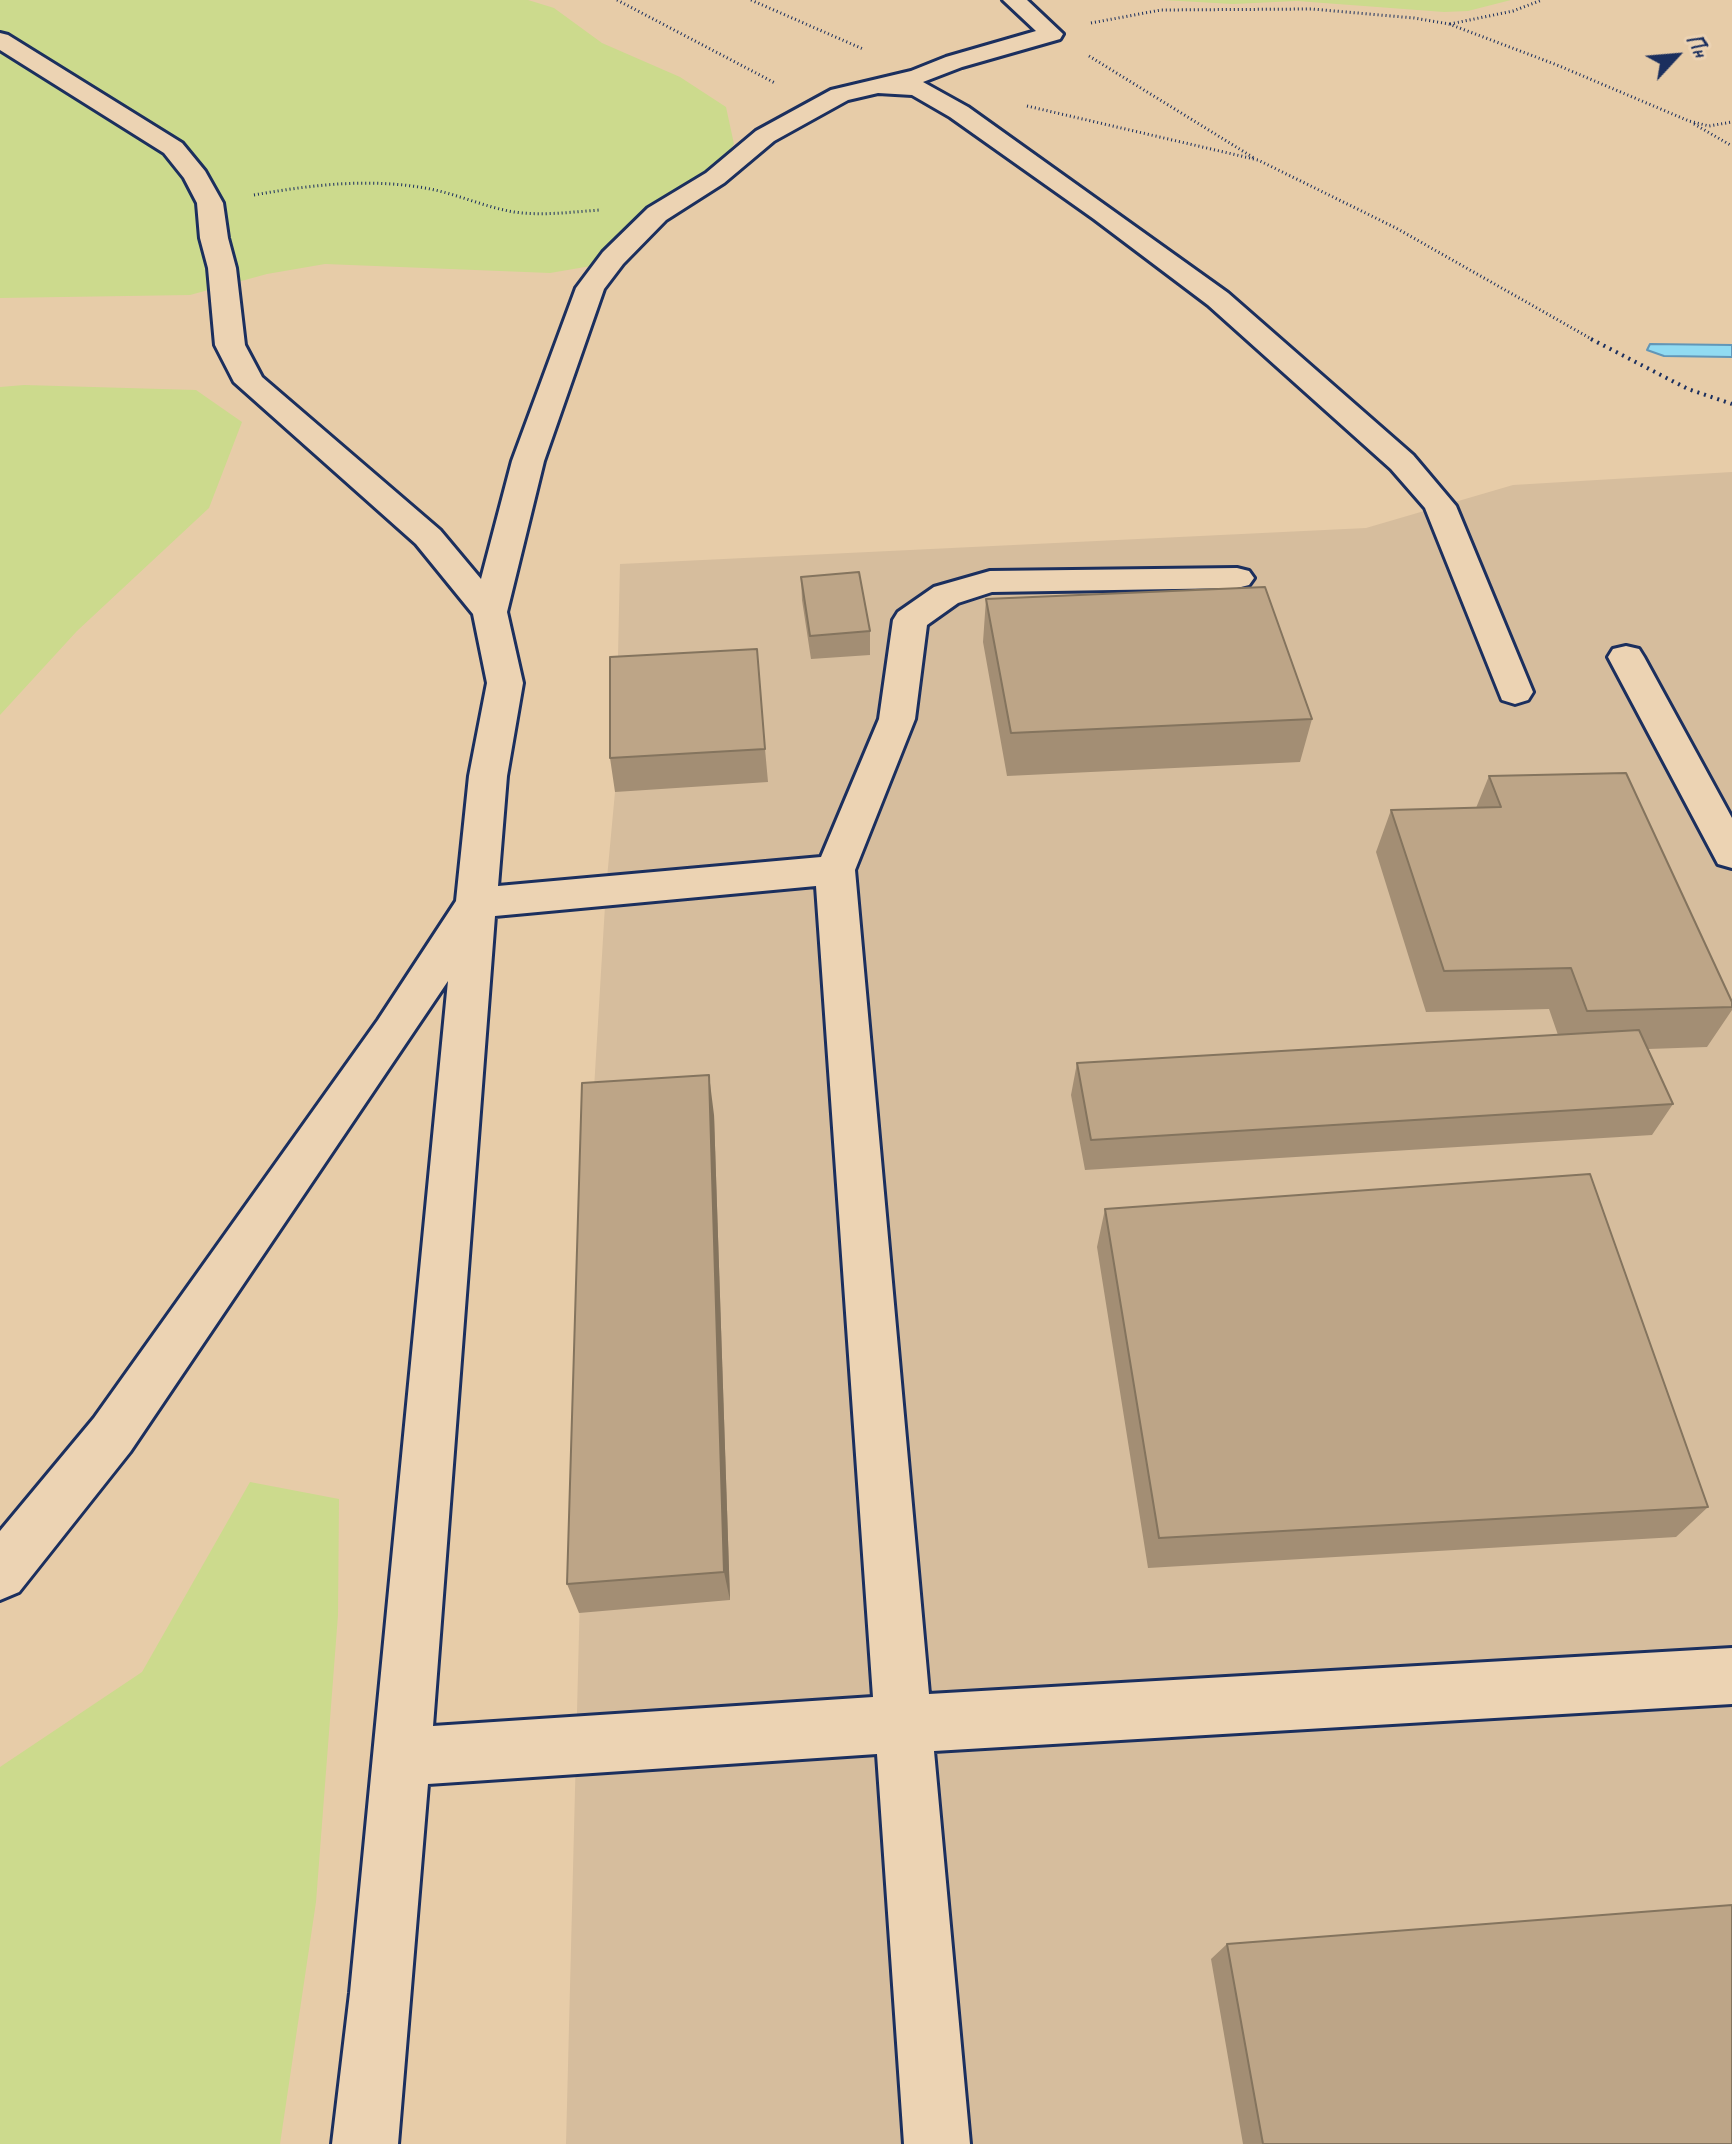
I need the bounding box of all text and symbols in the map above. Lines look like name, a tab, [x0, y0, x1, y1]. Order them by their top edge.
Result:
north arrow	[1636, 16, 1716, 96]
text: Пн	[1680, 29, 1715, 62]

